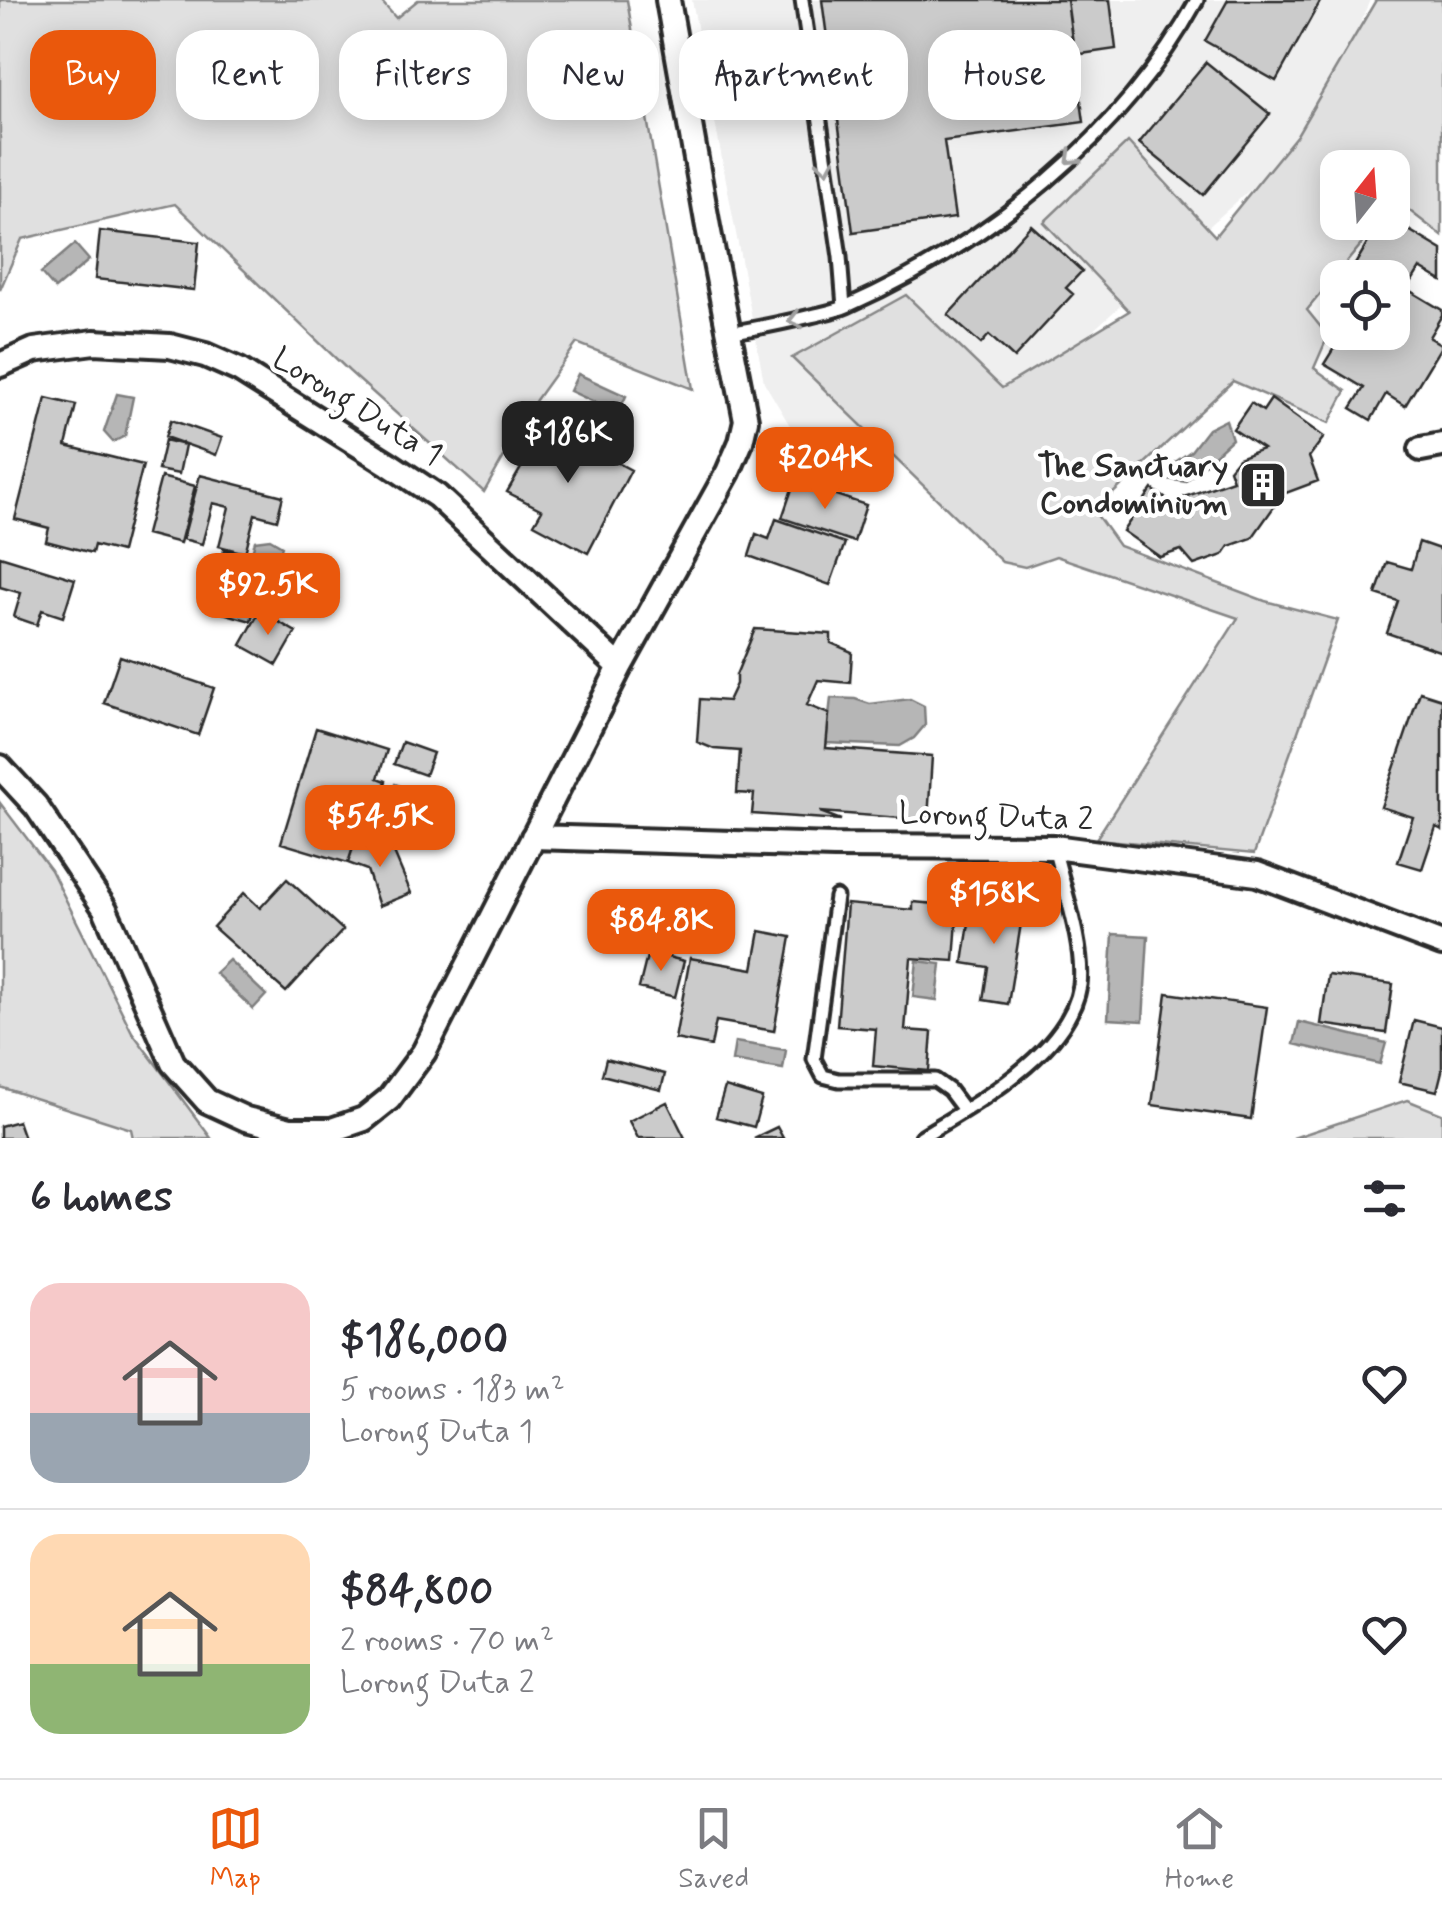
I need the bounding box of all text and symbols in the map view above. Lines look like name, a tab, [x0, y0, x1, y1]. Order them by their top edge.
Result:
chip: Buy	[30, 30, 156, 120]
chip: Rent	[176, 30, 319, 120]
chip: Filters	[339, 30, 507, 120]
chip: New	[527, 30, 659, 120]
chip: Apartment	[679, 30, 908, 120]
chip: House	[928, 30, 1081, 120]
one-way arrow	[1065, 146, 1084, 164]
north arrow	[1320, 150, 1410, 240]
map controls	[1320, 150, 1410, 350]
one-way arrow	[815, 157, 836, 174]
button: locate	[1320, 260, 1410, 350]
one-way arrow	[787, 308, 804, 329]
street label: Lorong Duta 1	[262, 338, 450, 478]
pin: $186K	[498, 401, 638, 486]
text: $186K	[524, 412, 612, 454]
pin: $204K	[755, 427, 895, 512]
text: $204K	[778, 438, 872, 480]
place label: The Sanctuary Condominium	[1038, 446, 1228, 525]
building icon: The Sanctuary Condominium	[1237, 459, 1289, 511]
pin: $92.5K	[187, 553, 349, 638]
text: $92.5K	[218, 564, 318, 606]
pin: $54.5K	[299, 785, 461, 870]
street label: Lorong Duta 2	[898, 793, 1094, 844]
text: $54.5K	[327, 796, 433, 838]
pin: $158K	[924, 862, 1064, 947]
text: $158K	[949, 873, 1039, 915]
pin: $84.8K	[580, 889, 742, 974]
text: $84.8K	[609, 900, 713, 942]
text: 6 homes	[30, 1171, 173, 1226]
icon: filters	[1357, 1171, 1412, 1226]
text: $186,000	[340, 1314, 508, 1369]
icon: home	[110, 1323, 230, 1443]
icon: heart	[1357, 1356, 1412, 1411]
text: 5 rooms · 183 m²	[340, 1369, 565, 1411]
text: Lorong Duta 1	[340, 1411, 533, 1453]
text: $84,800	[340, 1565, 493, 1620]
icon: home	[110, 1574, 230, 1694]
icon: heart	[1357, 1607, 1412, 1662]
text: 2 rooms · 70 m²	[340, 1620, 554, 1662]
text: Lorong Duta 2	[340, 1662, 534, 1704]
tab: Map	[208, 1801, 263, 1898]
tab: Saved	[678, 1801, 749, 1898]
tab: Home	[1165, 1801, 1234, 1898]

